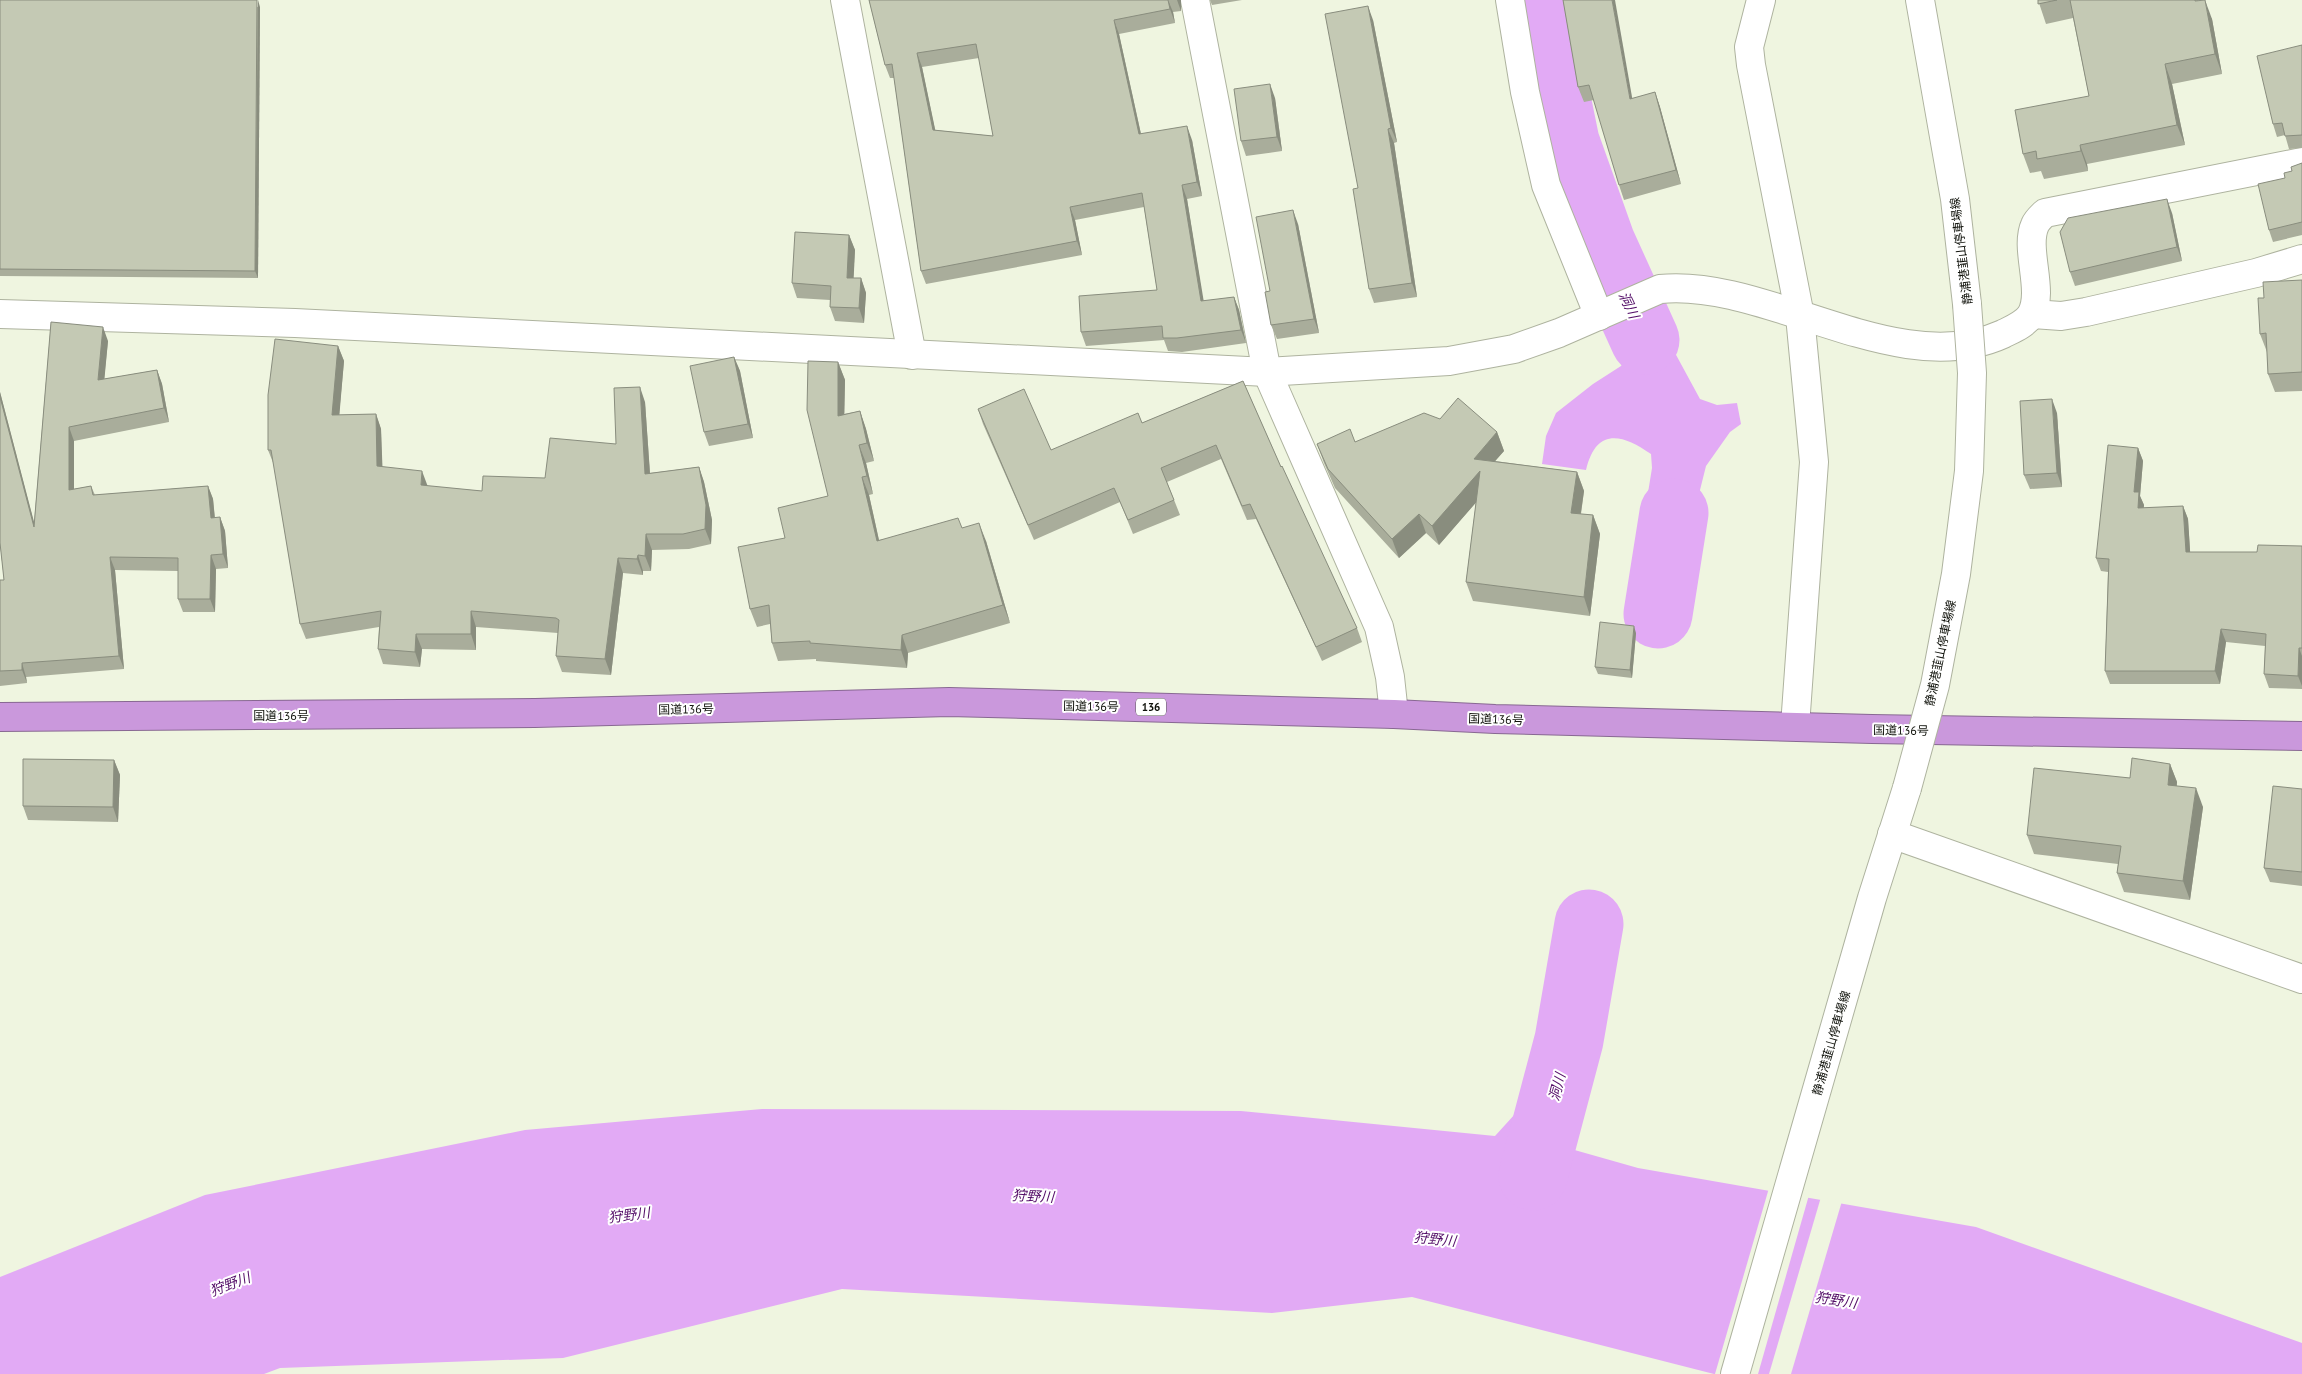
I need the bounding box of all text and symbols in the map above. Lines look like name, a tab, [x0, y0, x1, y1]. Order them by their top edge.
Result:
street label: 静浦港韮山停車場線	[1947, 196, 1975, 306]
water label: 洞川	[1615, 289, 1644, 323]
street label: 静浦港韮山停車場線	[1921, 599, 1959, 707]
street label: 国道136号	[1063, 698, 1119, 714]
road number: 136	[1136, 699, 1166, 716]
street label: 国道136号	[658, 701, 714, 717]
street label: 国道136号	[253, 708, 309, 723]
street label: 国道136号	[1468, 711, 1524, 727]
street label: 国道136号	[1873, 722, 1929, 738]
street label: 静浦港韮山停車場線	[1809, 989, 1853, 1097]
water label: 洞川	[1545, 1069, 1570, 1103]
water label: 狩野川	[1012, 1186, 1056, 1206]
water label: 狩野川	[607, 1203, 653, 1226]
water label: 狩野川	[1413, 1228, 1459, 1250]
water label: 狩野川	[207, 1267, 255, 1300]
water label: 狩野川	[1814, 1288, 1860, 1312]

